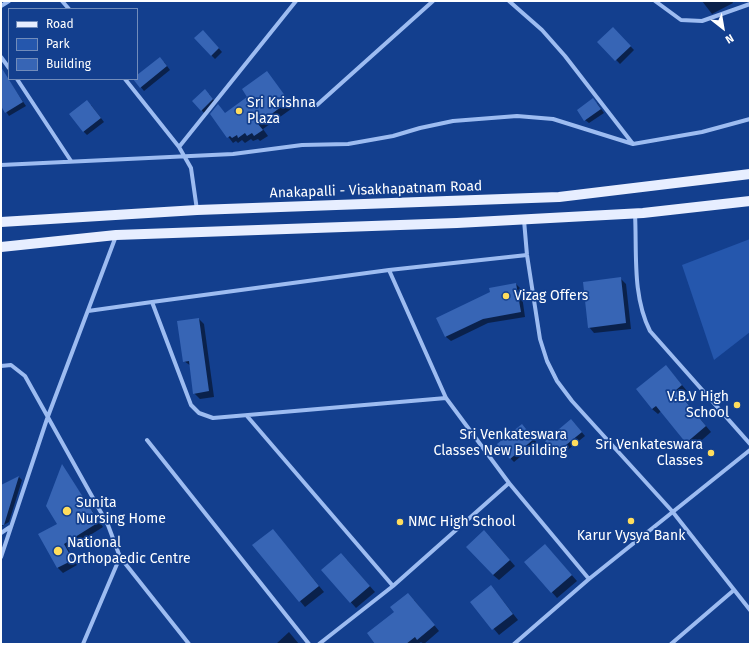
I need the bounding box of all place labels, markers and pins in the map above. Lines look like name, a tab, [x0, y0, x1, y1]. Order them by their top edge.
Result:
place label: Sri Krishna Plaza	[247, 95, 316, 128]
marker: Sri Krishna Plaza	[234, 106, 244, 116]
place label: Vizag Offers	[514, 288, 588, 304]
marker: Vizag Offers	[501, 291, 511, 301]
place label: V.B.V High School	[667, 389, 729, 422]
marker: V.B.V High School	[732, 400, 742, 410]
place label: Sri Venkateswara Classes New Building	[434, 427, 567, 460]
place label: Sri Venkateswara Classes	[596, 437, 703, 470]
marker: Sri Venkateswara Classes New Building	[570, 438, 580, 448]
marker: Sri Venkateswara Classes	[706, 448, 716, 458]
place label: Sunita Nursing Home	[76, 495, 166, 528]
marker: Sunita Nursing Home	[61, 505, 73, 517]
place label: NMC High School	[408, 514, 516, 530]
marker: Karur Vysya Bank	[626, 516, 636, 526]
marker: NMC High School	[395, 517, 405, 527]
place label: Karur Vysya Bank	[577, 528, 685, 544]
place label: National Orthopaedic Centre	[67, 535, 191, 568]
marker: National Orthopaedic Centre	[52, 545, 64, 557]

